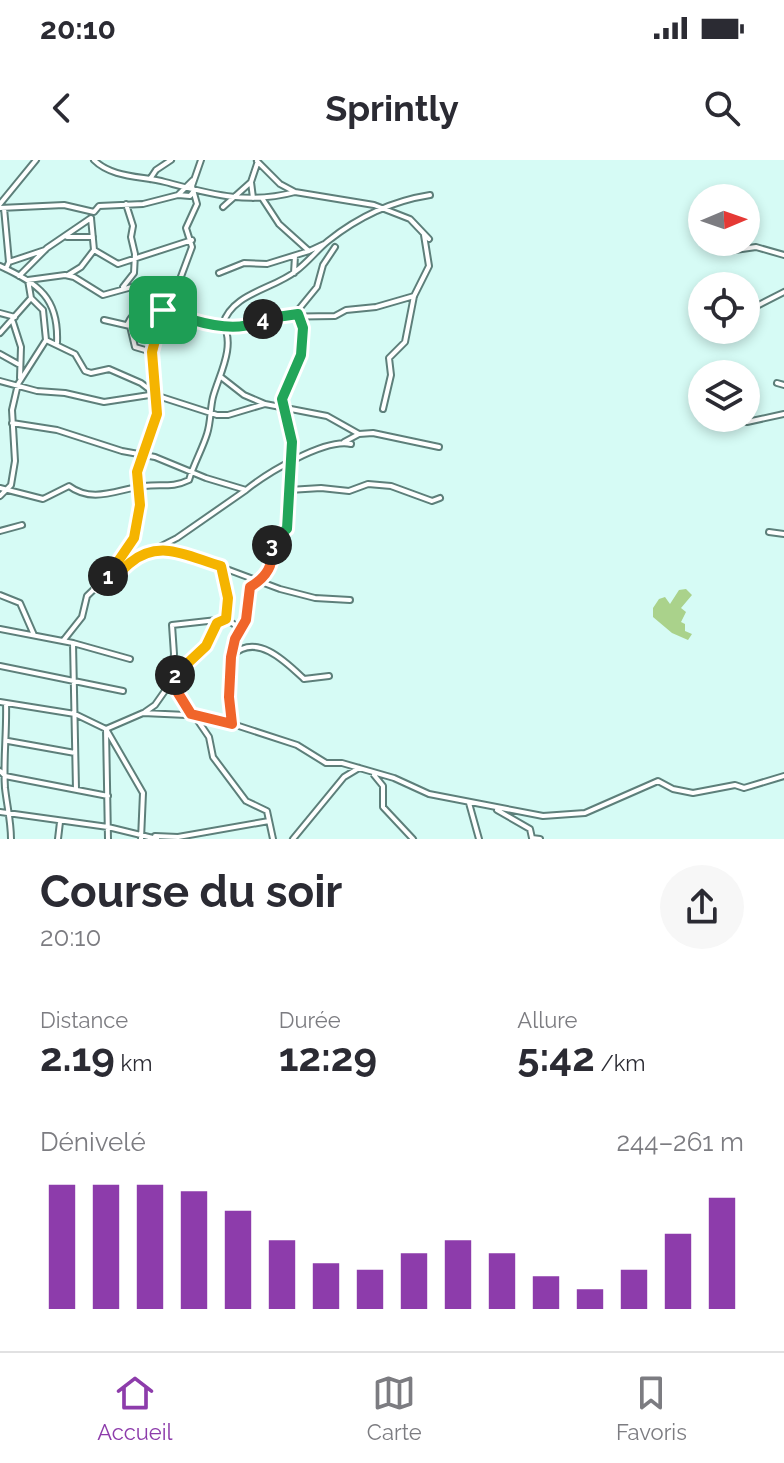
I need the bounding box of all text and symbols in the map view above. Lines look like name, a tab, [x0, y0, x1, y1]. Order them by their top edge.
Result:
text: 20:10	[40, 11, 116, 46]
icon: back	[40, 86, 84, 130]
icon: search	[700, 86, 744, 130]
text: Sprintly	[325, 87, 459, 129]
north arrow	[688, 184, 760, 256]
map controls	[688, 184, 760, 432]
button: locate	[688, 272, 760, 344]
pin	[129, 276, 197, 344]
icon: arrive	[141, 288, 185, 332]
pin: 4	[243, 299, 283, 339]
text: 4	[257, 306, 269, 332]
button: layers	[688, 360, 760, 432]
pin: 3	[252, 525, 292, 565]
text: 3	[266, 532, 278, 558]
pin: 1	[88, 556, 128, 596]
text: 1	[103, 563, 113, 589]
pin: 2	[155, 655, 195, 695]
text: 2	[169, 662, 181, 688]
button: share	[660, 865, 744, 949]
text: Course du soir	[40, 866, 342, 917]
text: 20:10	[40, 922, 101, 952]
text: Distance	[40, 1007, 128, 1033]
text: Durée	[279, 1007, 341, 1033]
text: Allure	[517, 1007, 578, 1033]
text: 2.19	[40, 1033, 115, 1080]
text: 12:29	[279, 1033, 377, 1080]
text: 5:42	[517, 1033, 595, 1080]
text: km	[115, 1050, 152, 1076]
text: /km	[595, 1050, 646, 1076]
text: Dénivelé	[40, 1127, 146, 1157]
text: 244–261 m	[617, 1127, 744, 1157]
tab: Accueil	[97, 1371, 173, 1445]
tab: Carte	[367, 1371, 422, 1445]
tab: Favoris	[616, 1371, 687, 1445]

